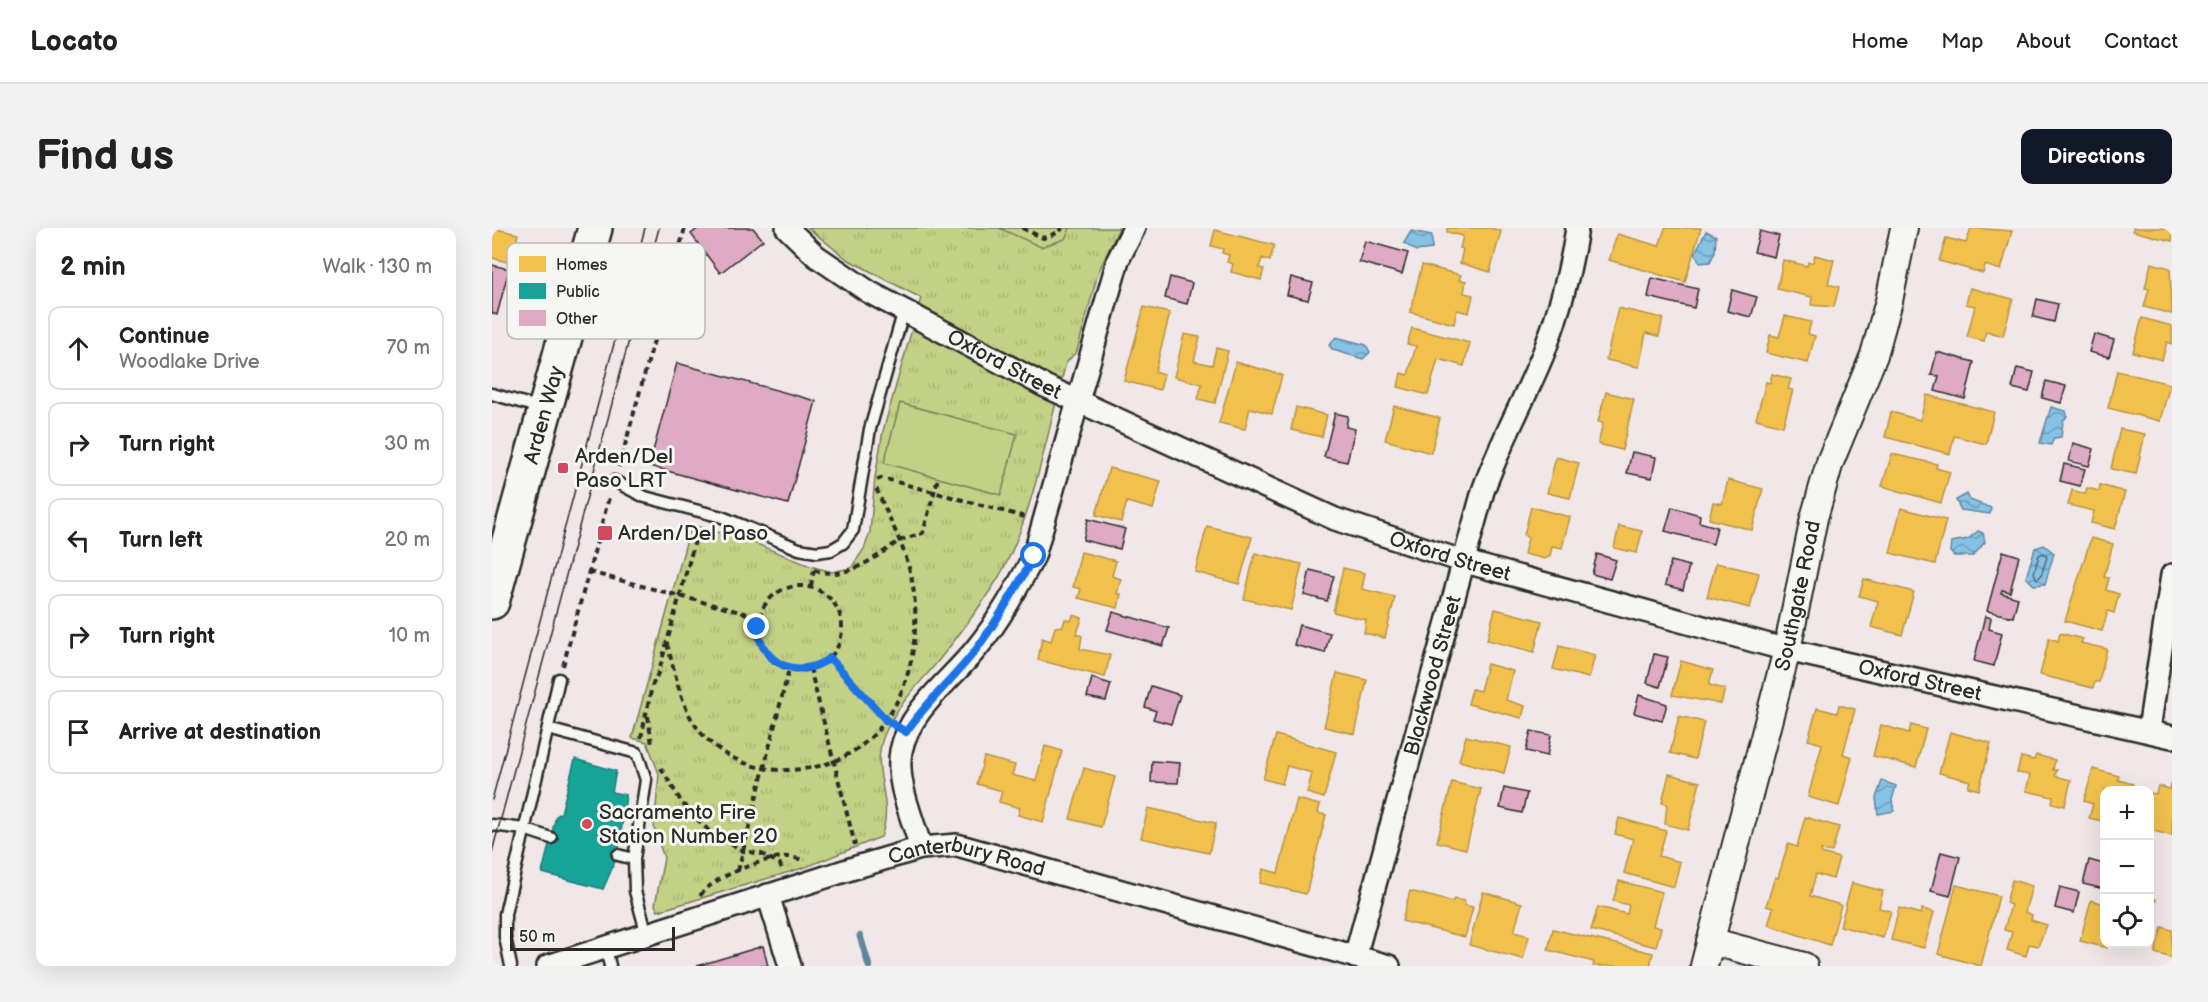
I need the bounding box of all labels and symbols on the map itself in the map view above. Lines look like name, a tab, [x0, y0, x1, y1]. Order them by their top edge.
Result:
legend	[507, 243, 705, 339]
text: Homes	[556, 256, 608, 275]
text: Public	[556, 283, 600, 302]
text: Other	[556, 310, 597, 329]
street label: Oxford Street	[943, 324, 1066, 405]
street label: Arden Way	[519, 363, 570, 467]
place label: Arden/Del Paso LRT	[575, 444, 673, 493]
marker: Arden/Del Paso LRT	[556, 461, 570, 475]
street label: Southgate Road	[1770, 518, 1826, 674]
place label: Arden/Del Paso	[618, 521, 768, 546]
marker: Arden/Del Paso	[596, 524, 614, 542]
street label: Oxford Street	[1386, 526, 1514, 587]
route start	[1020, 542, 1046, 568]
street label: Blackwood Street	[1399, 592, 1467, 758]
route end	[743, 613, 769, 639]
street label: Oxford Street	[1856, 654, 1984, 707]
place label: Sacramento Fire Station Number 20	[599, 800, 778, 849]
marker: Sacramento Fire Station Number 20	[580, 817, 594, 831]
street label: Canterbury Road	[885, 832, 1048, 882]
scale bar	[510, 924, 675, 952]

